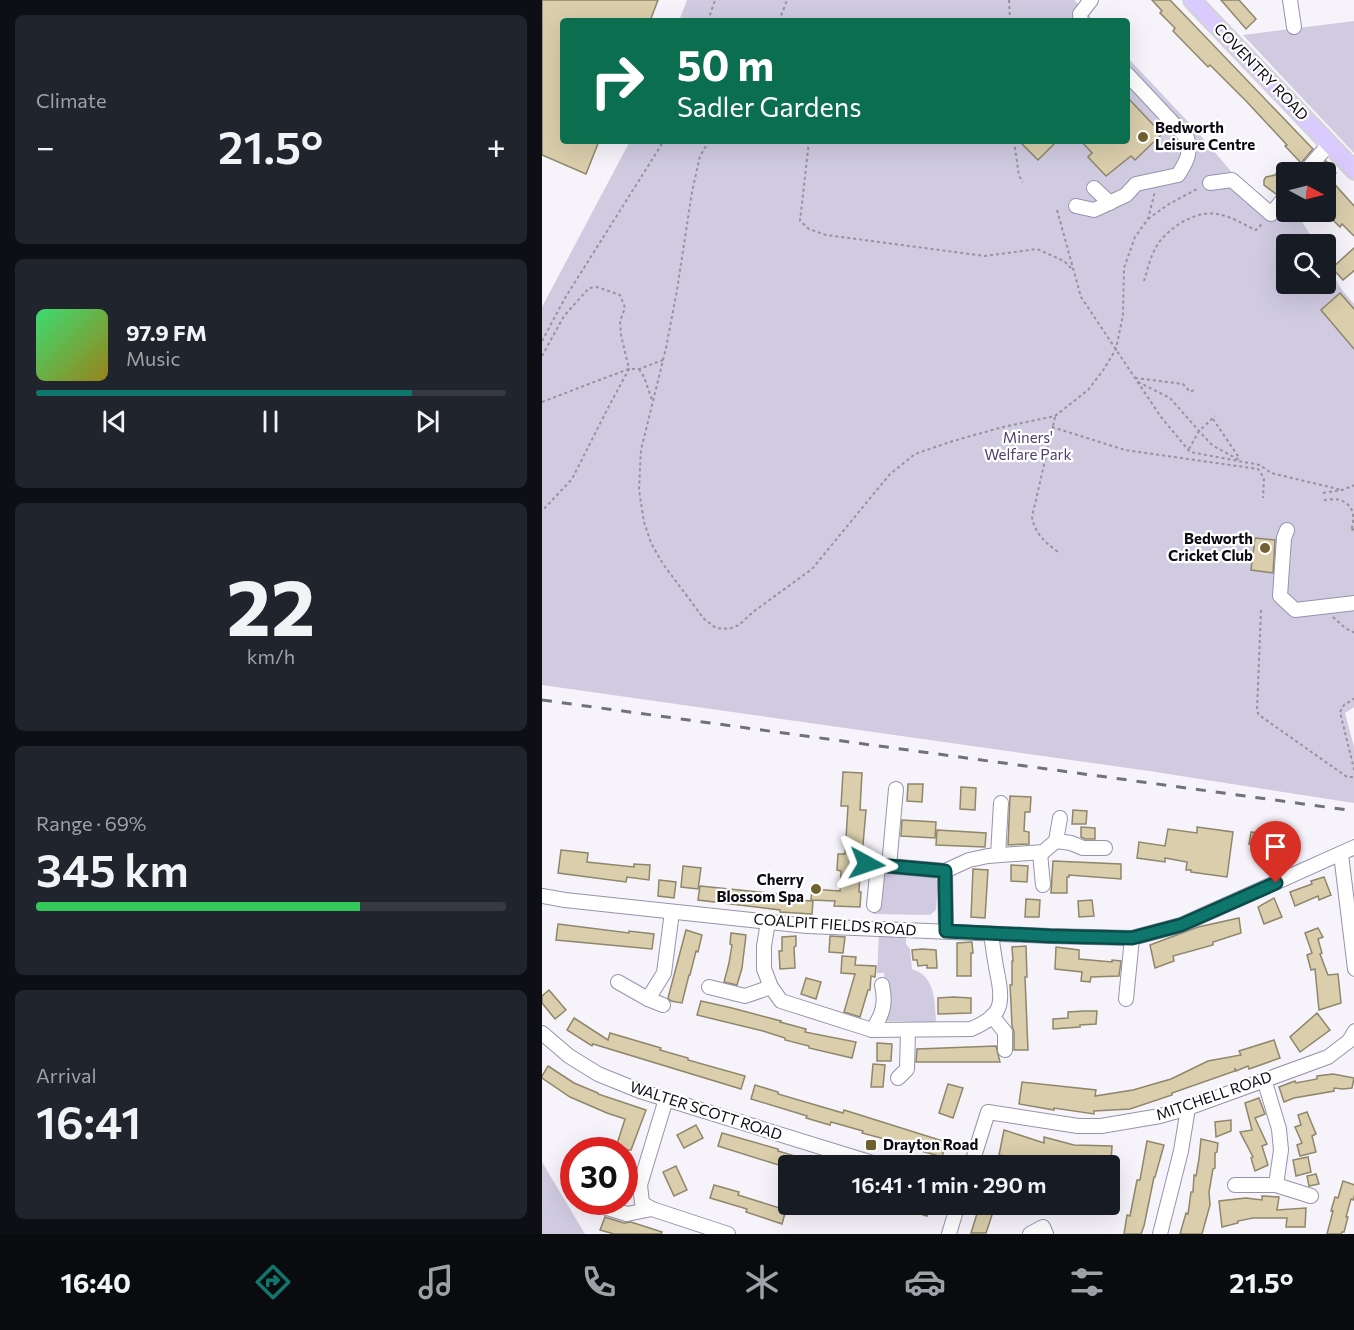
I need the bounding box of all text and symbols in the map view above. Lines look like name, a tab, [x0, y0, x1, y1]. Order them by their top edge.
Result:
street label: COVENTRY ROAD	[1211, 19, 1313, 123]
text: 50 m	[677, 38, 774, 90]
icon: right	[578, 42, 656, 120]
text: Climate	[36, 88, 106, 112]
text: Sadler Gardens	[677, 90, 861, 123]
text: 21.5°	[218, 118, 323, 173]
place label: Bedworth Leisure Centre	[1155, 118, 1255, 153]
text: −	[36, 125, 55, 166]
text: +	[487, 125, 506, 166]
marker: Bedworth Leisure Centre	[1136, 130, 1150, 144]
north arrow	[1276, 162, 1336, 222]
map controls	[1276, 162, 1336, 294]
button: search	[1276, 234, 1336, 294]
text: 97.9 FM	[126, 319, 207, 346]
text: Music	[126, 346, 180, 370]
icon: previous	[98, 405, 131, 438]
icon: pause	[254, 405, 287, 438]
icon: next	[411, 405, 444, 438]
park label: Miners' Welfare Park	[984, 428, 1072, 463]
place label: Bedworth Cricket Club	[1168, 529, 1253, 564]
marker: Bedworth Cricket Club	[1258, 541, 1272, 555]
text: 22	[227, 557, 315, 652]
text: km/h	[247, 644, 295, 668]
text: Range · 69%	[36, 811, 146, 835]
pin	[1250, 821, 1301, 883]
icon: arrive	[1259, 830, 1292, 863]
position arrow	[835, 832, 899, 896]
text: 345 km	[36, 841, 189, 896]
place label: Cherry Blossom Spa	[717, 870, 805, 905]
marker: Cherry Blossom Spa	[809, 882, 823, 896]
street label: COALPIT FIELDS ROAD	[753, 909, 917, 939]
text: Arrival	[36, 1063, 97, 1087]
street label: MITCHELL ROAD	[1153, 1067, 1274, 1123]
street label: WALTER SCOTT ROAD	[628, 1077, 785, 1143]
text: 16:41	[36, 1093, 141, 1148]
place label: Drayton Road	[883, 1135, 978, 1153]
speed limit sign: 30	[560, 1137, 638, 1215]
marker: Drayton Road	[864, 1138, 878, 1152]
text: 16:41 · 1 min · 290 m	[852, 1171, 1046, 1198]
icon: directions	[252, 1261, 294, 1303]
icon: music	[415, 1261, 457, 1303]
icon: phone	[578, 1261, 620, 1303]
icon: climate	[741, 1261, 783, 1303]
icon: car	[904, 1261, 946, 1303]
icon: filters	[1066, 1261, 1108, 1303]
text: 16:40	[60, 1266, 131, 1299]
text: 21.5°	[1229, 1266, 1293, 1299]

